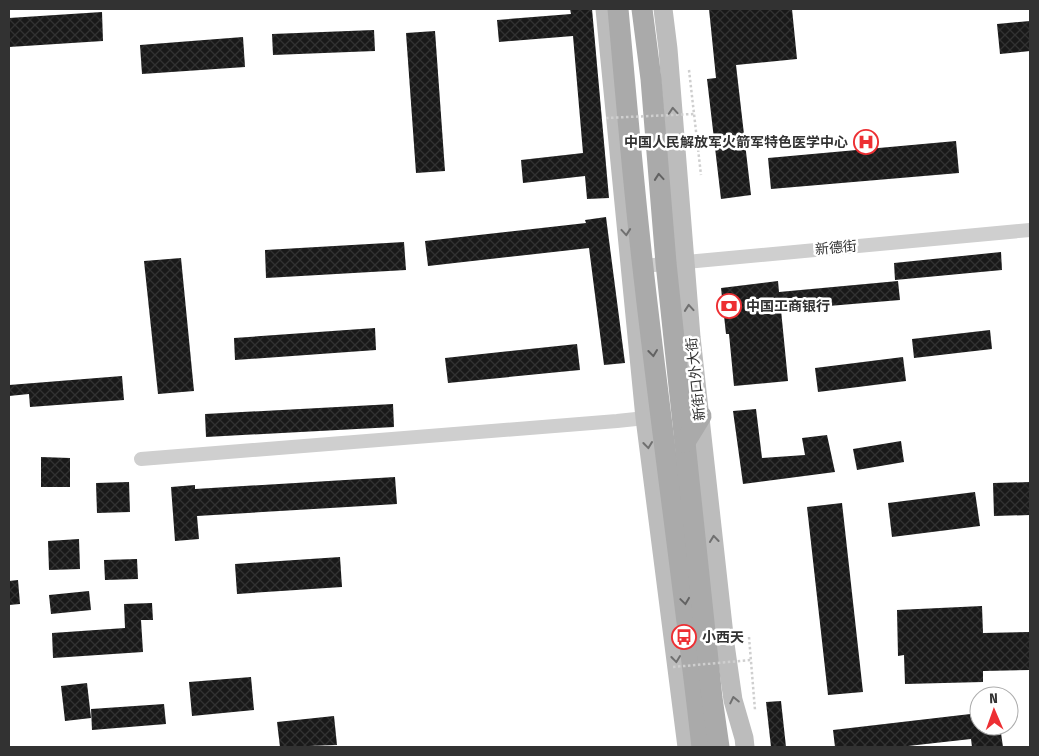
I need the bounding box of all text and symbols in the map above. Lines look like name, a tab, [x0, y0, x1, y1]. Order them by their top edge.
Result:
one-way arrow	[668, 107, 679, 115]
hospital icon: 中国人民解放军火箭军特色医学中心	[853, 129, 879, 155]
place label: 中国人民解放军火箭军特色医学中心	[624, 134, 848, 151]
one-way arrow	[654, 172, 665, 180]
one-way arrow	[620, 228, 631, 236]
street label: 新德街	[814, 238, 858, 258]
bank icon: 中国工商银行	[716, 293, 742, 319]
place label: 中国工商银行	[746, 298, 830, 315]
one-way arrow	[684, 303, 695, 311]
street label: 新街口外大街	[683, 336, 709, 422]
one-way arrow	[647, 349, 658, 357]
one-way arrow	[643, 441, 653, 450]
one-way arrow	[709, 535, 720, 543]
one-way arrow	[679, 597, 690, 605]
bus stop icon: 小西天	[671, 624, 697, 650]
place label: 小西天	[702, 629, 744, 646]
one-way arrow	[670, 655, 681, 663]
north arrow	[969, 686, 1019, 736]
text: N	[989, 690, 998, 707]
one-way arrow	[729, 696, 739, 705]

